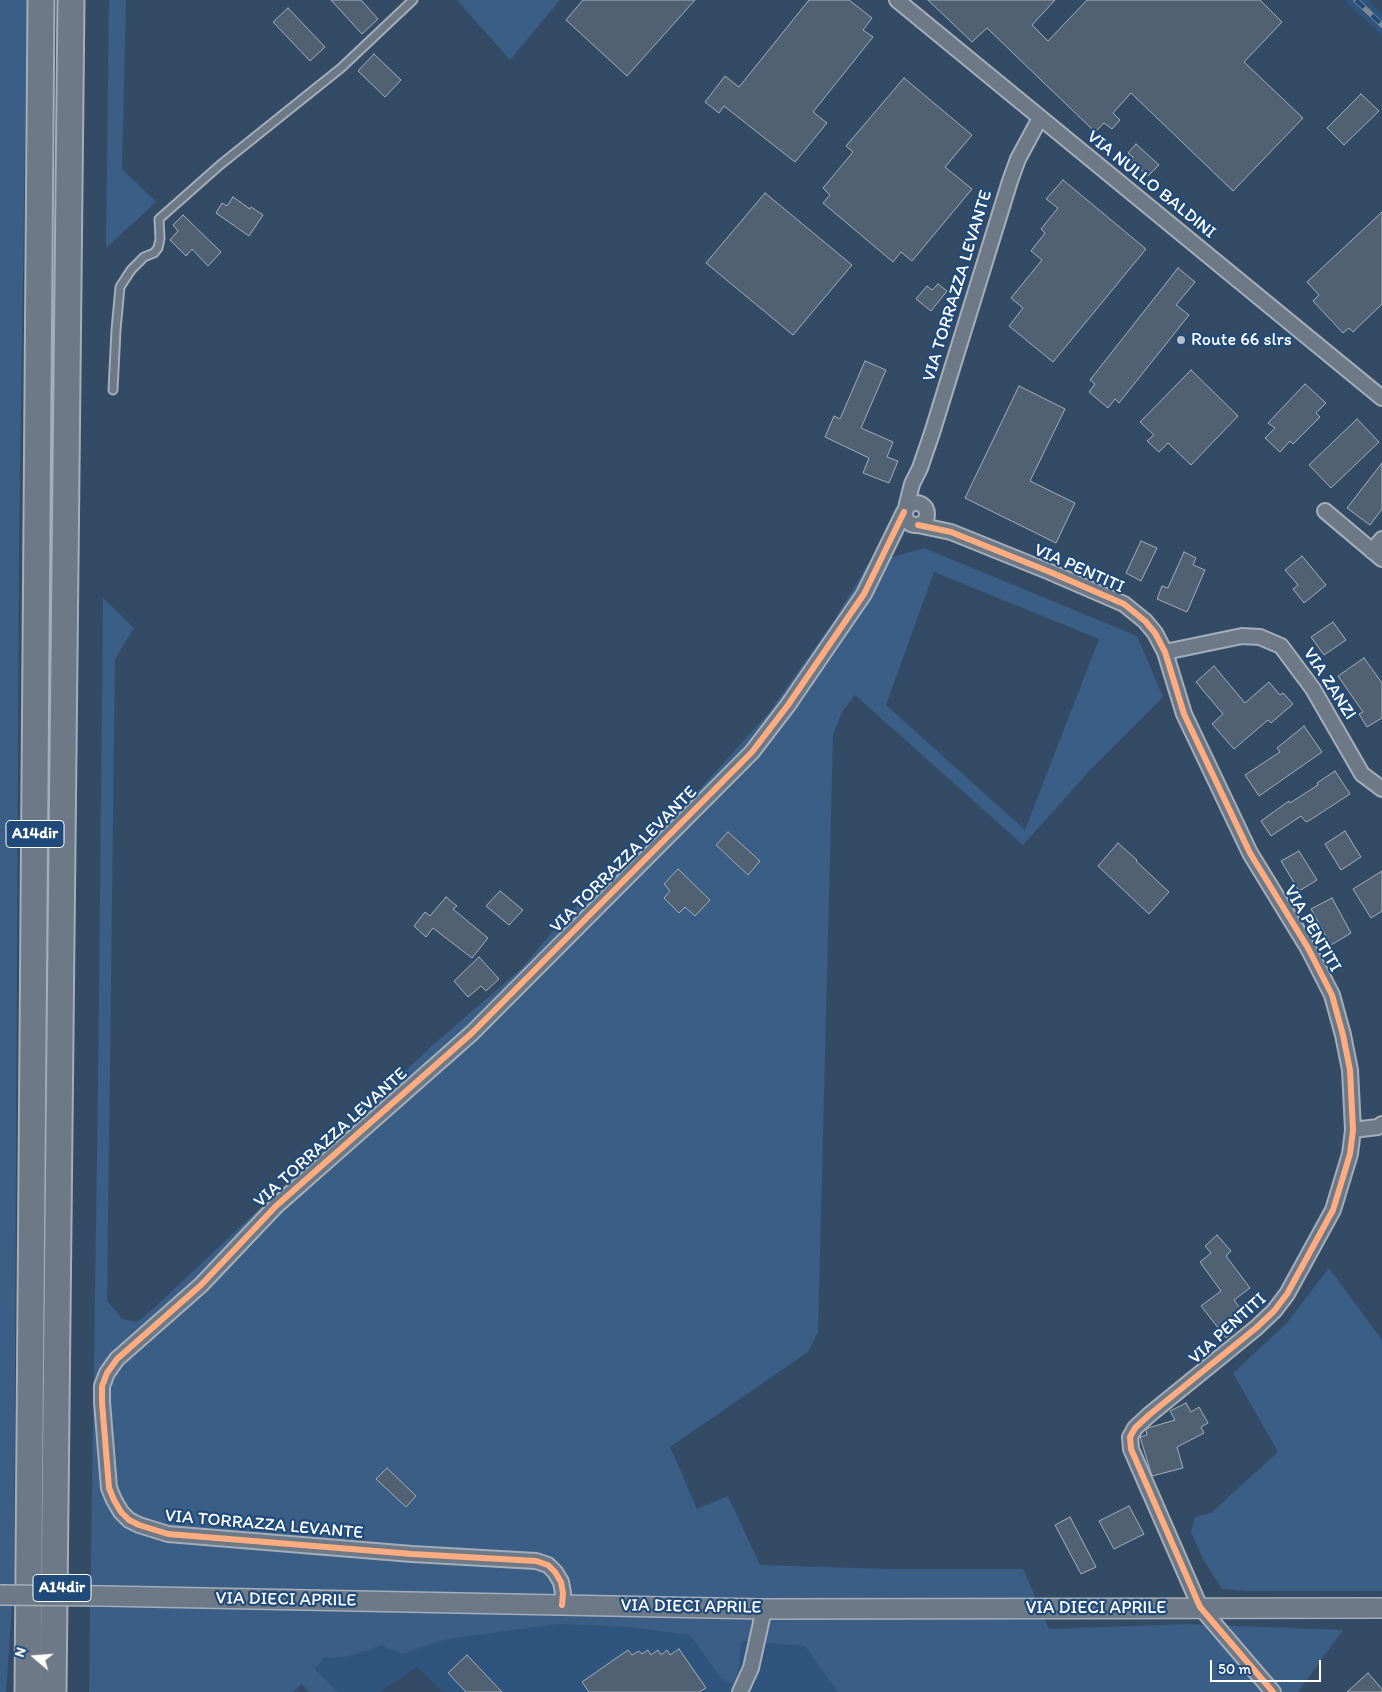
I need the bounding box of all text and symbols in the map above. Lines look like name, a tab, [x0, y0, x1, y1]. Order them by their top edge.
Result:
street label: VIA NULLO BALDINI	[1082, 126, 1220, 244]
street label: VIA TORRAZZA LEVANTE	[919, 188, 997, 384]
place label: Route 66 slrs	[1191, 329, 1292, 351]
marker: Route 66 slrs	[1175, 334, 1187, 346]
street label: VIA PENTITI	[1030, 539, 1128, 599]
street label: VIA ZANZI	[1298, 644, 1360, 724]
street label: VIA TORRAZZA LEVANTE	[546, 782, 702, 938]
road number: A14dir	[6, 821, 64, 848]
street label: VIA PENTITI	[1278, 882, 1346, 976]
street label: VIA TORRAZZA LEVANTE	[250, 1063, 412, 1213]
street label: VIA PENTITI	[1185, 1289, 1271, 1369]
street label: VIA TORRAZZA LEVANTE	[164, 1506, 364, 1544]
road number: A14dir	[33, 1575, 91, 1602]
street label: VIA DIECI APRILE	[216, 1588, 356, 1612]
street label: VIA DIECI APRILE	[621, 1595, 761, 1619]
street label: VIA DIECI APRILE	[1026, 1597, 1166, 1619]
north arrow	[10, 1632, 60, 1682]
text: N	[11, 1645, 30, 1659]
scale bar	[1212, 1650, 1323, 1682]
text: 50 m	[1218, 1660, 1251, 1678]

